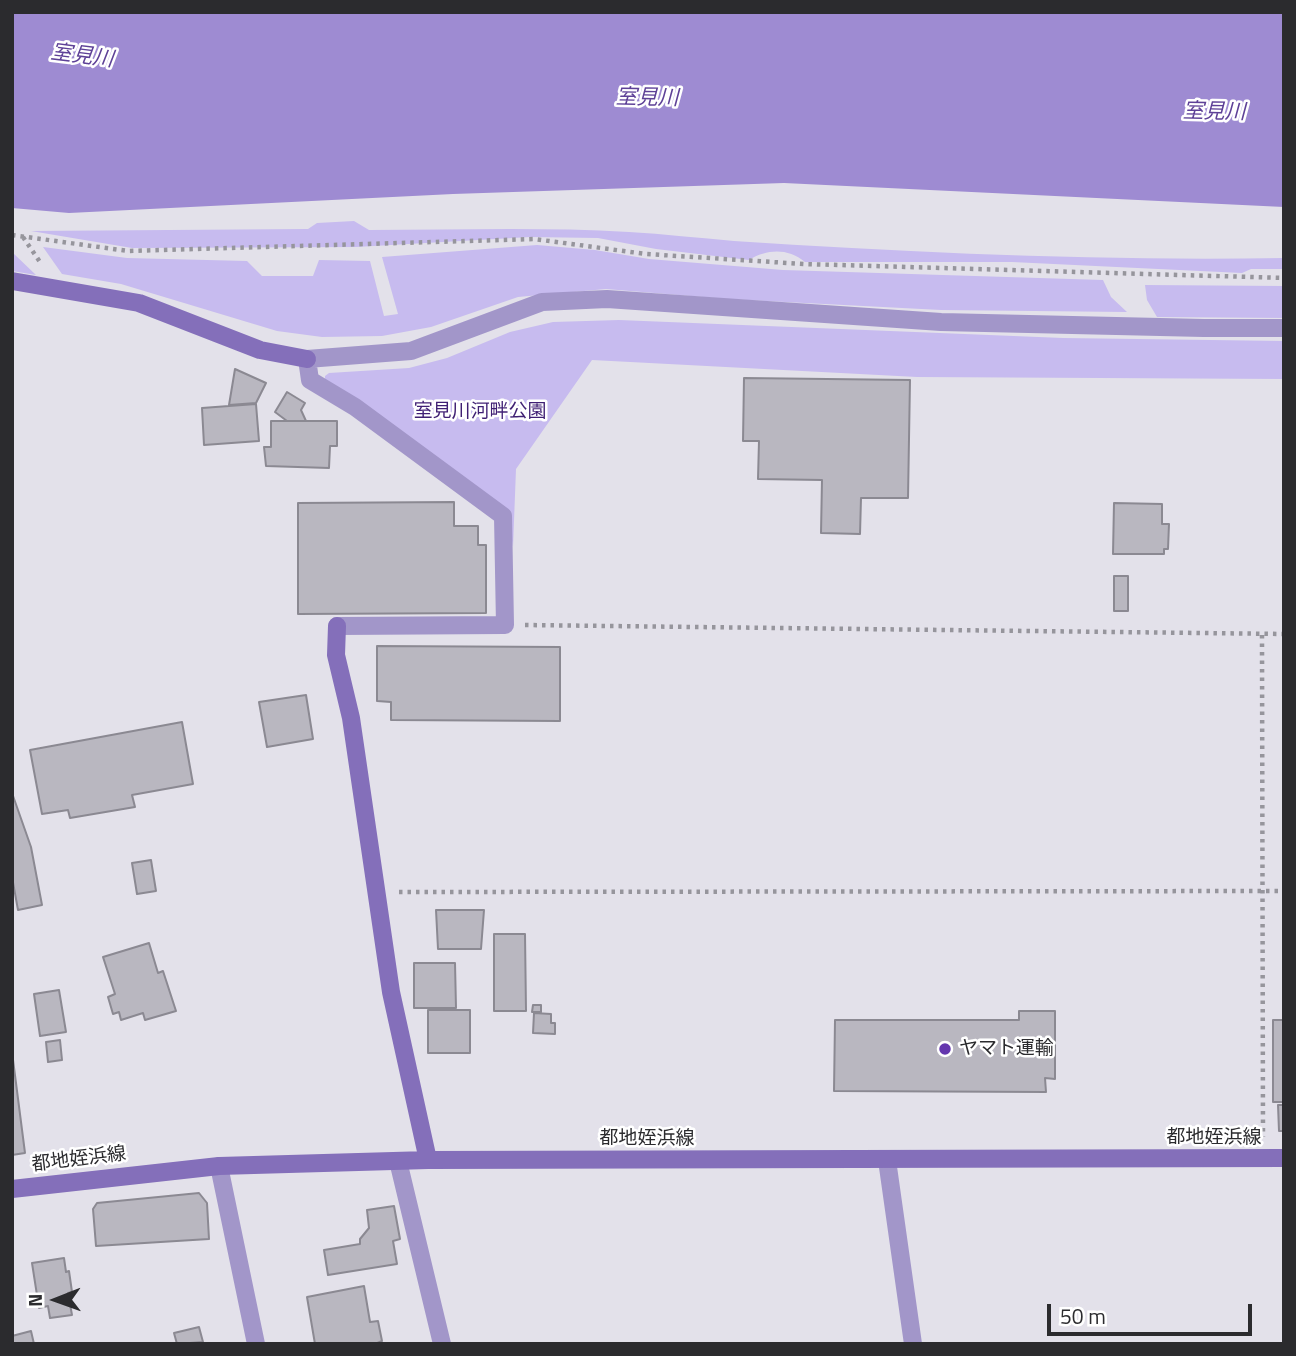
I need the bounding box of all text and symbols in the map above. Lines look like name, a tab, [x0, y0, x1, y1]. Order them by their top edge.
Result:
water label: 室見川	[49, 41, 115, 73]
water label: 室見川	[615, 86, 679, 112]
water label: 室見川	[1182, 100, 1246, 126]
park label: 室見川河畔公園	[414, 401, 546, 423]
place label: ヤマト運輸	[959, 1038, 1054, 1060]
marker: ヤマト運輸	[937, 1041, 953, 1057]
street label: 都地姪浜線	[1167, 1127, 1261, 1149]
street label: 都地姪浜線	[600, 1128, 694, 1150]
street label: 都地姪浜線	[30, 1143, 128, 1177]
north arrow	[21, 1265, 91, 1335]
scale bar	[1051, 1290, 1256, 1334]
text: N	[20, 1294, 49, 1307]
text: 50 m	[1060, 1300, 1106, 1332]

